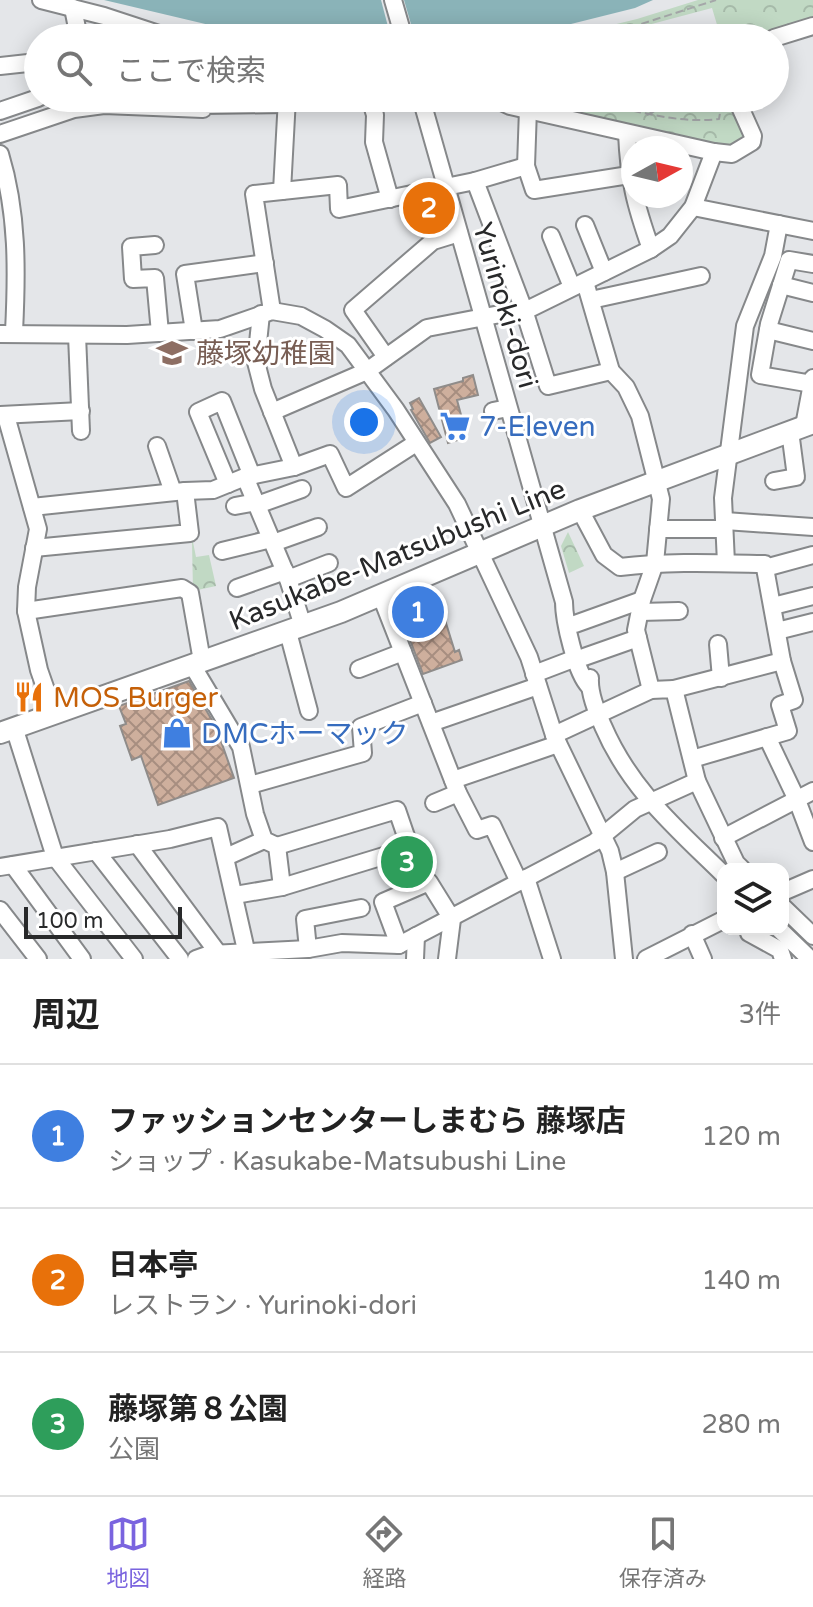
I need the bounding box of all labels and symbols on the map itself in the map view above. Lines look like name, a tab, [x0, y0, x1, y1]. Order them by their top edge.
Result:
north arrow	[621, 136, 693, 208]
pin: 2	[403, 178, 455, 238]
street label: Yurinoki-dori	[465, 218, 545, 392]
school or university icon: 藤塚幼稚園	[155, 336, 189, 370]
place label: 藤塚幼稚園	[196, 337, 336, 371]
your location	[344, 402, 384, 442]
supermarket icon: 7-Eleven	[438, 409, 472, 443]
place label: 7-Eleven	[479, 410, 596, 444]
street label: Kasukabe-Matsubushi Line	[224, 472, 571, 638]
pin: 1	[392, 582, 444, 642]
restaurant icon: MOS Burger	[12, 680, 46, 714]
place label: MOS Burger	[53, 681, 218, 715]
shop icon: DMCホーマック	[160, 716, 194, 750]
place label: DMCホーマック	[201, 717, 409, 751]
pin: 3	[381, 832, 433, 892]
scale bar	[24, 903, 182, 939]

